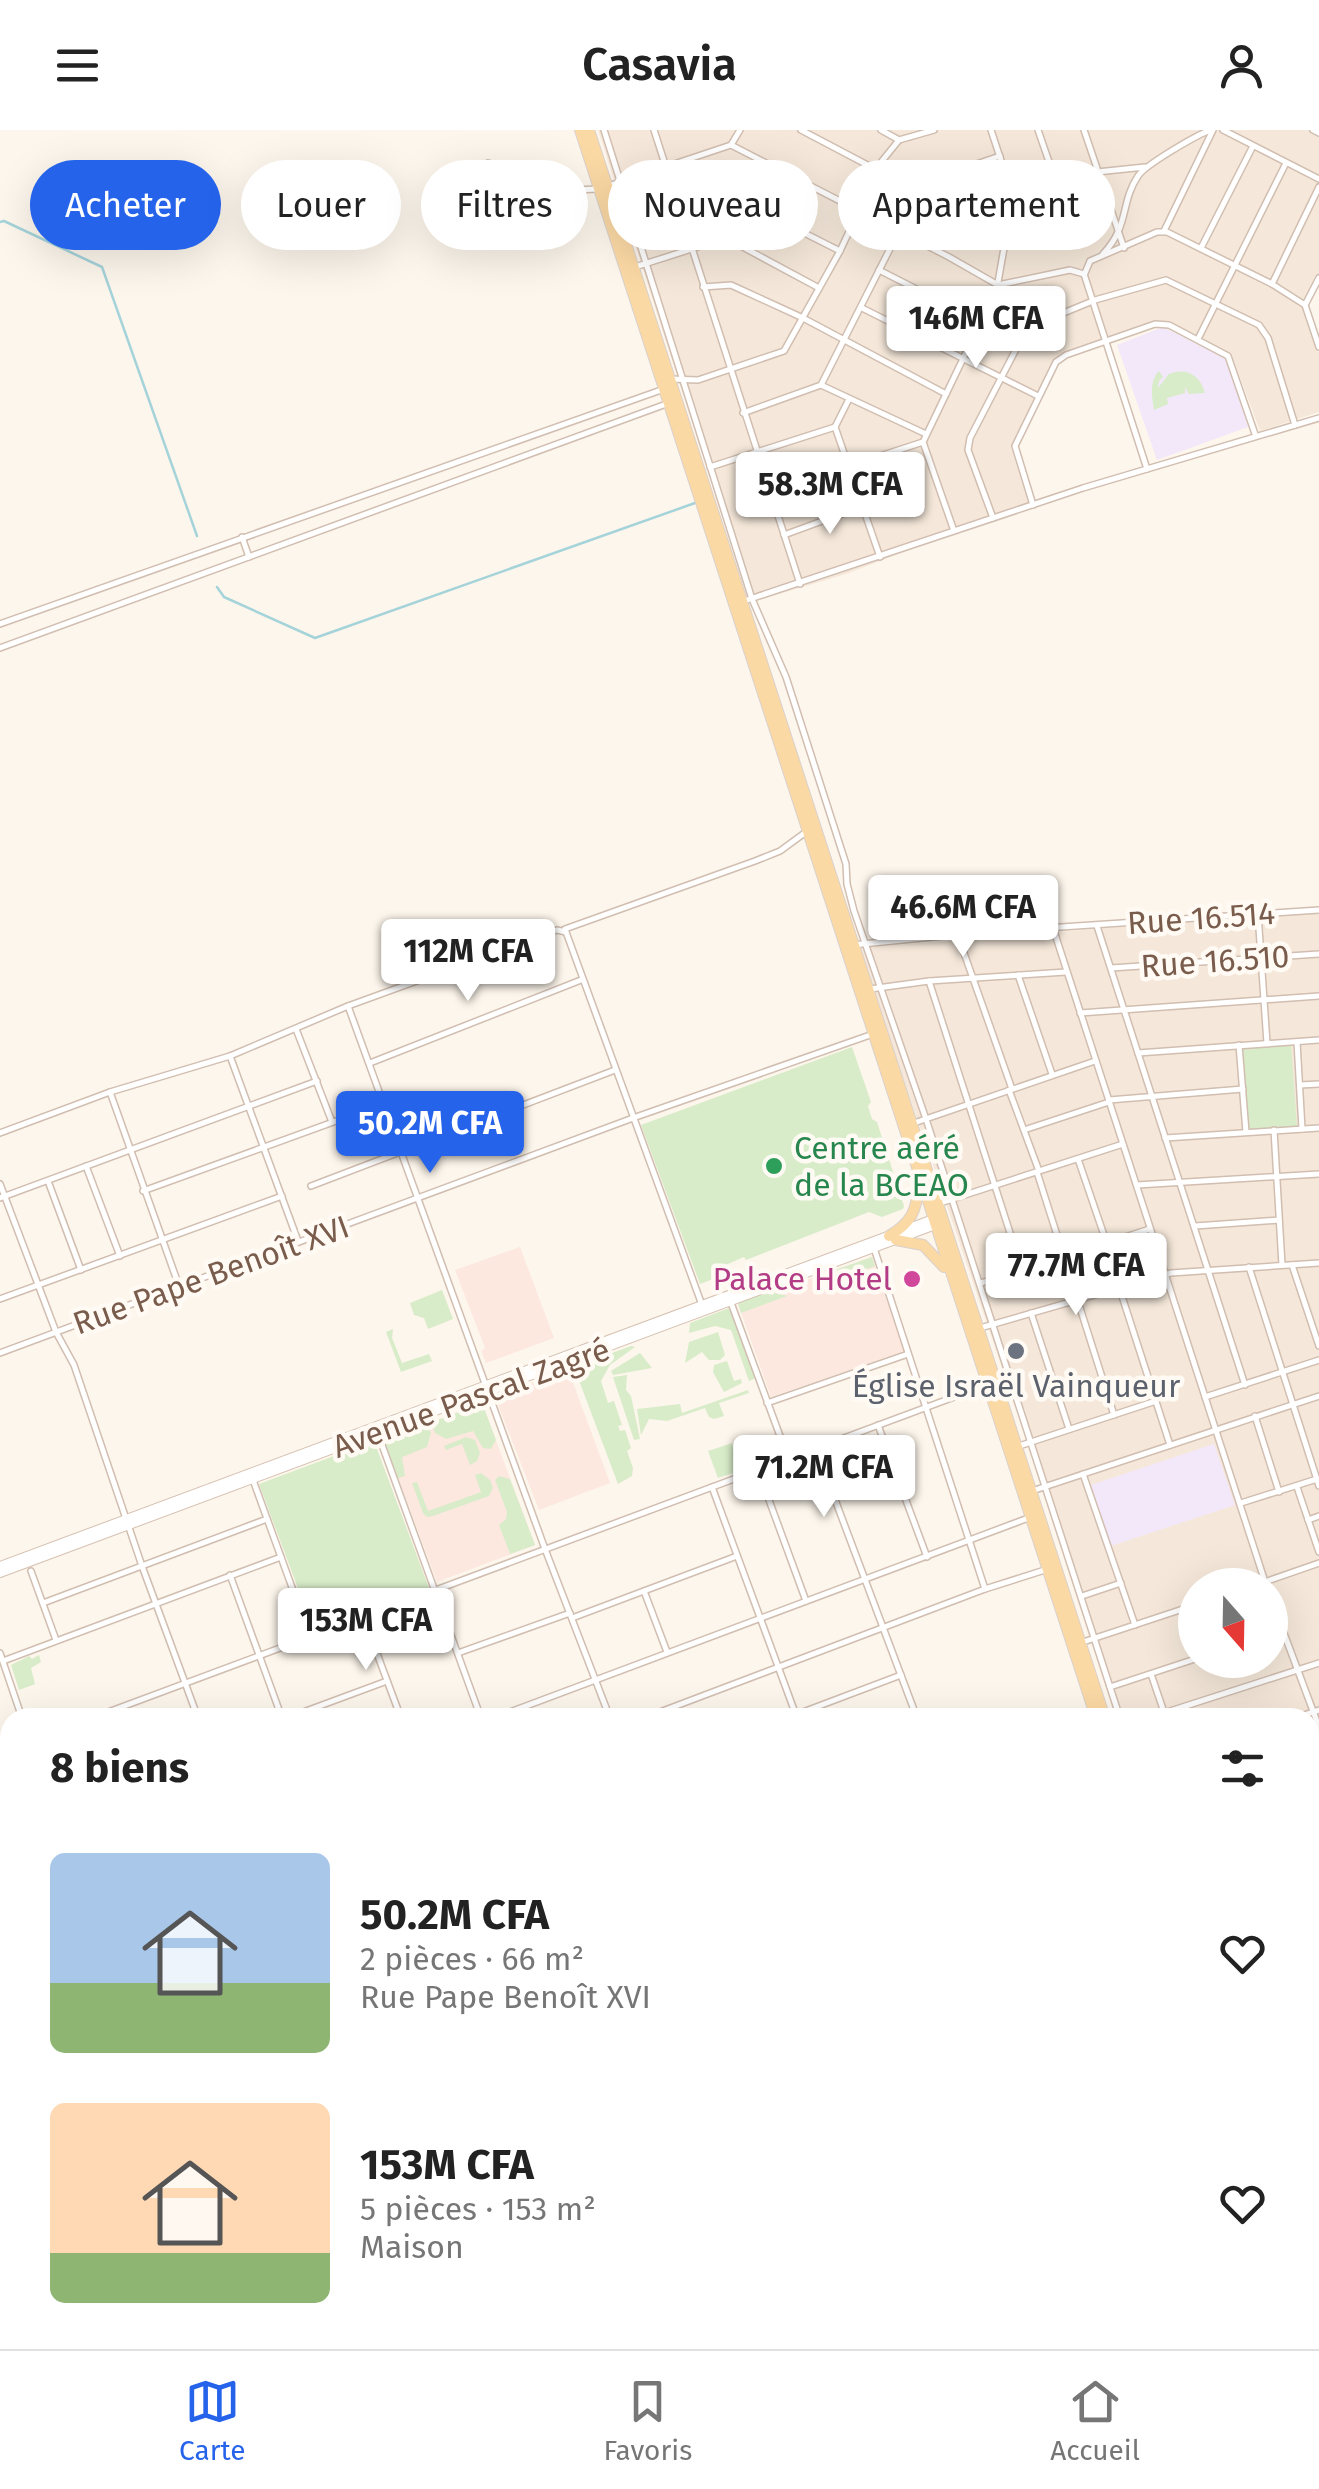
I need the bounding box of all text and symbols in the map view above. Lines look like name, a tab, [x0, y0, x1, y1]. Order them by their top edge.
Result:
icon: menu	[50, 38, 105, 93]
text: Casavia	[582, 38, 737, 92]
icon: person	[1214, 38, 1269, 93]
chip: Acheter	[30, 160, 221, 250]
chip: Louer	[241, 160, 401, 250]
chip: Filtres	[421, 160, 588, 250]
chip: Nouveau	[608, 160, 818, 250]
chip: Appartement	[838, 160, 1115, 250]
pin: 146M CFA	[873, 286, 1079, 371]
text: 146M CFA	[909, 299, 1043, 337]
pin: 58.3M CFA	[716, 452, 944, 537]
text: 58.3M CFA	[758, 465, 902, 503]
pin: 46.6M CFA	[849, 875, 1077, 960]
text: 46.6M CFA	[890, 888, 1036, 926]
street label: Rue 16.514	[1126, 894, 1276, 942]
pin: 112M CFA	[365, 919, 571, 1004]
text: 112M CFA	[403, 932, 533, 970]
street label: Rue 16.510	[1139, 937, 1291, 985]
pin: 50.2M CFA	[316, 1091, 544, 1176]
text: 50.2M CFA	[358, 1104, 502, 1142]
place label: Centre aéré de la BCEAO	[794, 1129, 969, 1204]
marker: Centre aéré de la BCEAO	[763, 1155, 785, 1177]
street label: Rue Pape Benoît XVI	[68, 1207, 354, 1343]
pin: 77.7M CFA	[962, 1233, 1190, 1318]
text: 77.7M CFA	[1008, 1246, 1144, 1284]
place label: Palace Hotel	[713, 1260, 892, 1298]
marker: Palace Hotel	[901, 1268, 923, 1290]
street label: Avenue Pascal Zagré	[327, 1330, 615, 1466]
marker: Église Israël Vainqueur	[1005, 1340, 1027, 1362]
place label: Église Israël Vainqueur	[852, 1367, 1181, 1405]
pin: 71.2M CFA	[710, 1435, 938, 1520]
text: 71.2M CFA	[755, 1448, 893, 1486]
north arrow	[1178, 1568, 1288, 1678]
map controls	[1178, 1568, 1288, 1678]
pin: 153M CFA	[263, 1588, 469, 1673]
text: 153M CFA	[300, 1601, 432, 1639]
icon: filters	[1215, 1741, 1270, 1796]
text: 8 biens	[50, 1743, 189, 1793]
text: 50.2M CFA	[360, 1890, 549, 1940]
icon: home	[130, 1893, 250, 2013]
icon: heart	[1215, 1926, 1270, 1981]
text: 2 pièces · 66 m²	[360, 1940, 584, 1978]
text: Rue Pape Benoît XVI	[360, 1978, 651, 2016]
text: 153M CFA	[360, 2140, 534, 2190]
icon: home	[130, 2143, 250, 2263]
icon: heart	[1215, 2176, 1270, 2231]
text: 5 pièces · 153 m²	[360, 2190, 596, 2228]
text: Maison	[360, 2228, 464, 2266]
tab: Carte	[179, 2374, 245, 2467]
tab: Favoris	[604, 2374, 692, 2467]
tab: Accueil	[1050, 2374, 1140, 2467]

